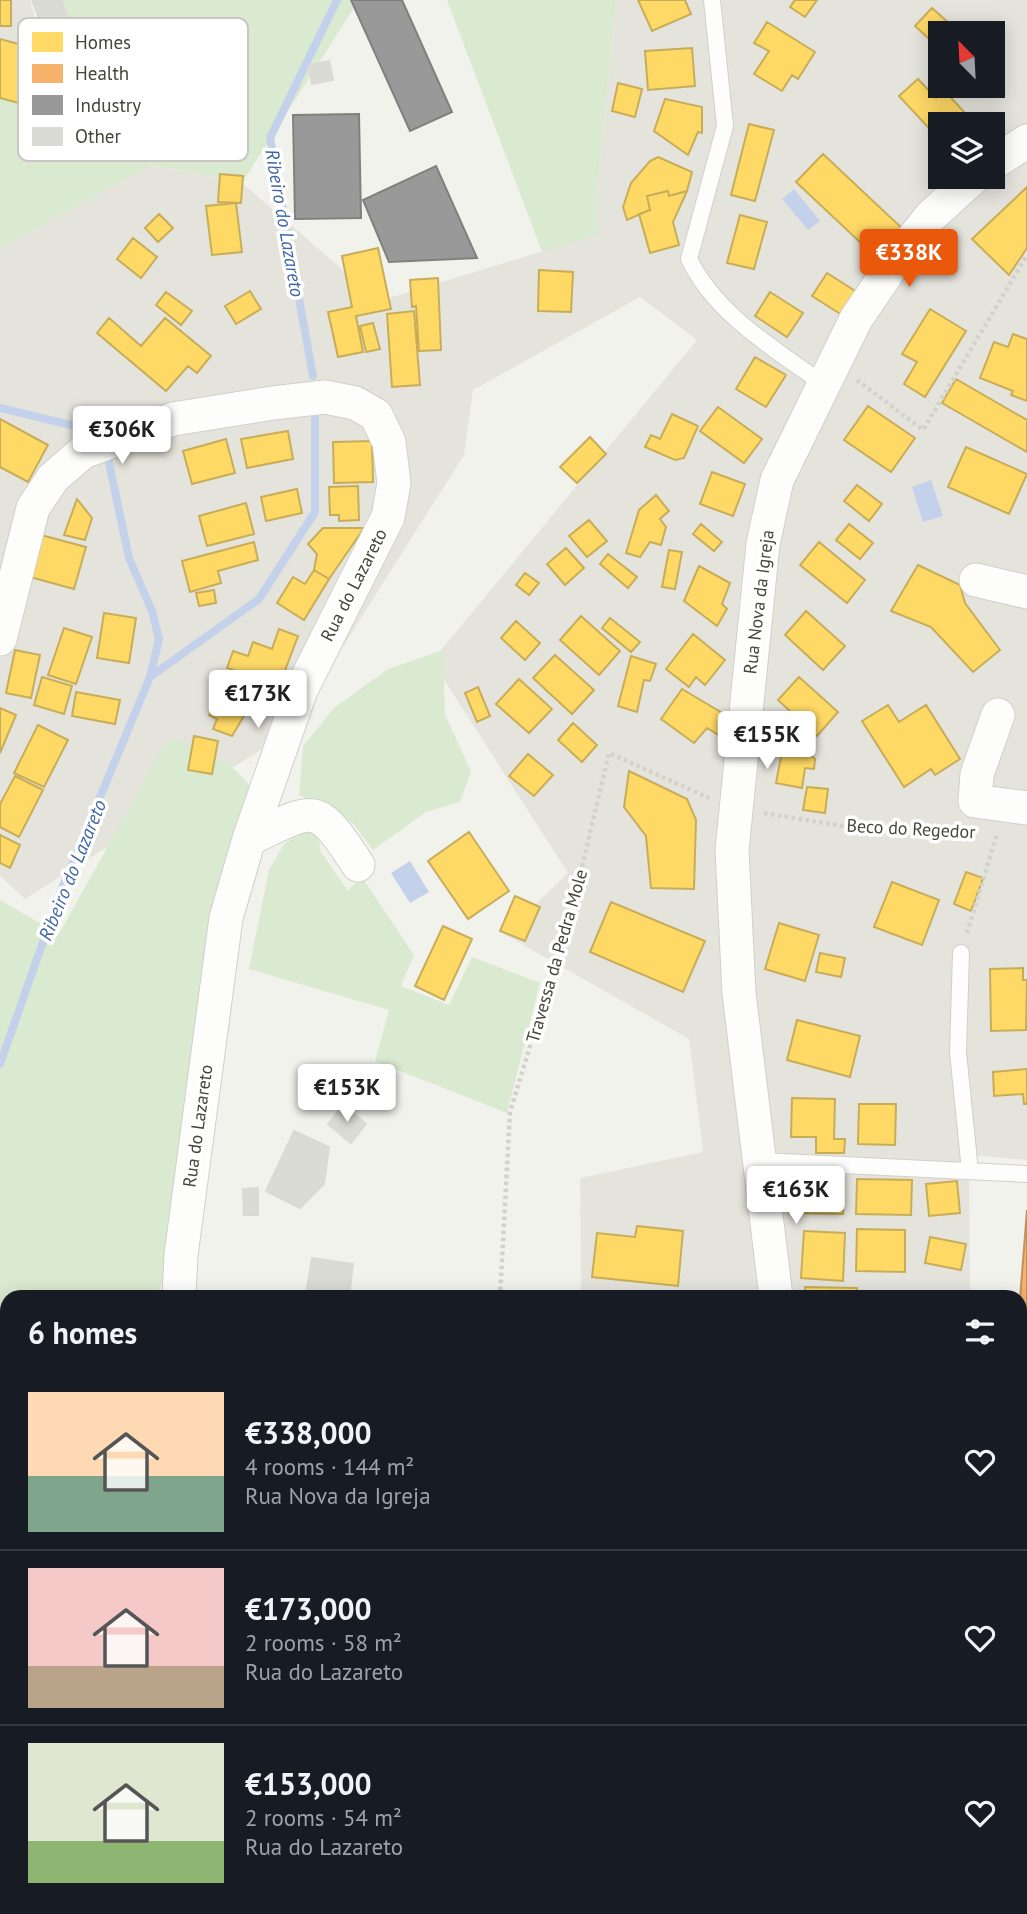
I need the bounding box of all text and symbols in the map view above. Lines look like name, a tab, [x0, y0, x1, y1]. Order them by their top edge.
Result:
legend	[18, 18, 248, 161]
north arrow	[928, 21, 1004, 98]
map controls	[928, 21, 1005, 189]
text: Homes	[75, 30, 131, 54]
text: Health	[75, 61, 129, 85]
text: Industry	[75, 93, 141, 117]
button: layers	[928, 112, 1005, 189]
text: Other	[75, 124, 121, 148]
water label: Ribeiro do Lazareto	[260, 147, 310, 299]
pin: €338K	[860, 230, 958, 289]
text: €338K	[876, 237, 942, 266]
pin: €306K	[73, 406, 171, 466]
text: €306K	[89, 414, 155, 443]
street label: Rua do Lazareto	[315, 524, 392, 645]
street label: Rua Nova da Igreja	[738, 528, 779, 675]
pin: €173K	[209, 670, 307, 730]
text: €173K	[225, 678, 291, 707]
pin: €155K	[718, 712, 816, 771]
text: €155K	[734, 719, 800, 748]
water label: Ribeiro do Lazareto	[33, 796, 111, 944]
street label: Beco do Regedor	[846, 814, 976, 843]
street label: Travessa da Pedra Mole	[521, 866, 592, 1045]
street label: Rua do Lazareto	[178, 1063, 218, 1189]
pin: €153K	[298, 1064, 396, 1124]
text: €153K	[314, 1072, 380, 1101]
pin: €163K	[747, 1166, 845, 1226]
text: €163K	[763, 1174, 829, 1203]
text: 6 homes	[28, 1313, 137, 1352]
icon: filters	[961, 1313, 999, 1351]
text: €338,000	[245, 1413, 372, 1452]
icon: home	[84, 1420, 168, 1504]
icon: heart	[961, 1443, 999, 1481]
text: 4 rooms · 144 m²	[245, 1452, 414, 1481]
text: Rua Nova da Igreja	[245, 1481, 431, 1510]
text: €173,000	[245, 1589, 372, 1628]
icon: home	[84, 1596, 168, 1680]
icon: heart	[961, 1619, 999, 1657]
text: 2 rooms · 58 m²	[245, 1628, 402, 1657]
text: Rua do Lazareto	[245, 1657, 403, 1686]
text: €153,000	[245, 1764, 372, 1803]
icon: home	[84, 1771, 168, 1855]
icon: heart	[961, 1794, 999, 1832]
text: 2 rooms · 54 m²	[245, 1803, 402, 1832]
text: Rua do Lazareto	[245, 1832, 403, 1861]

